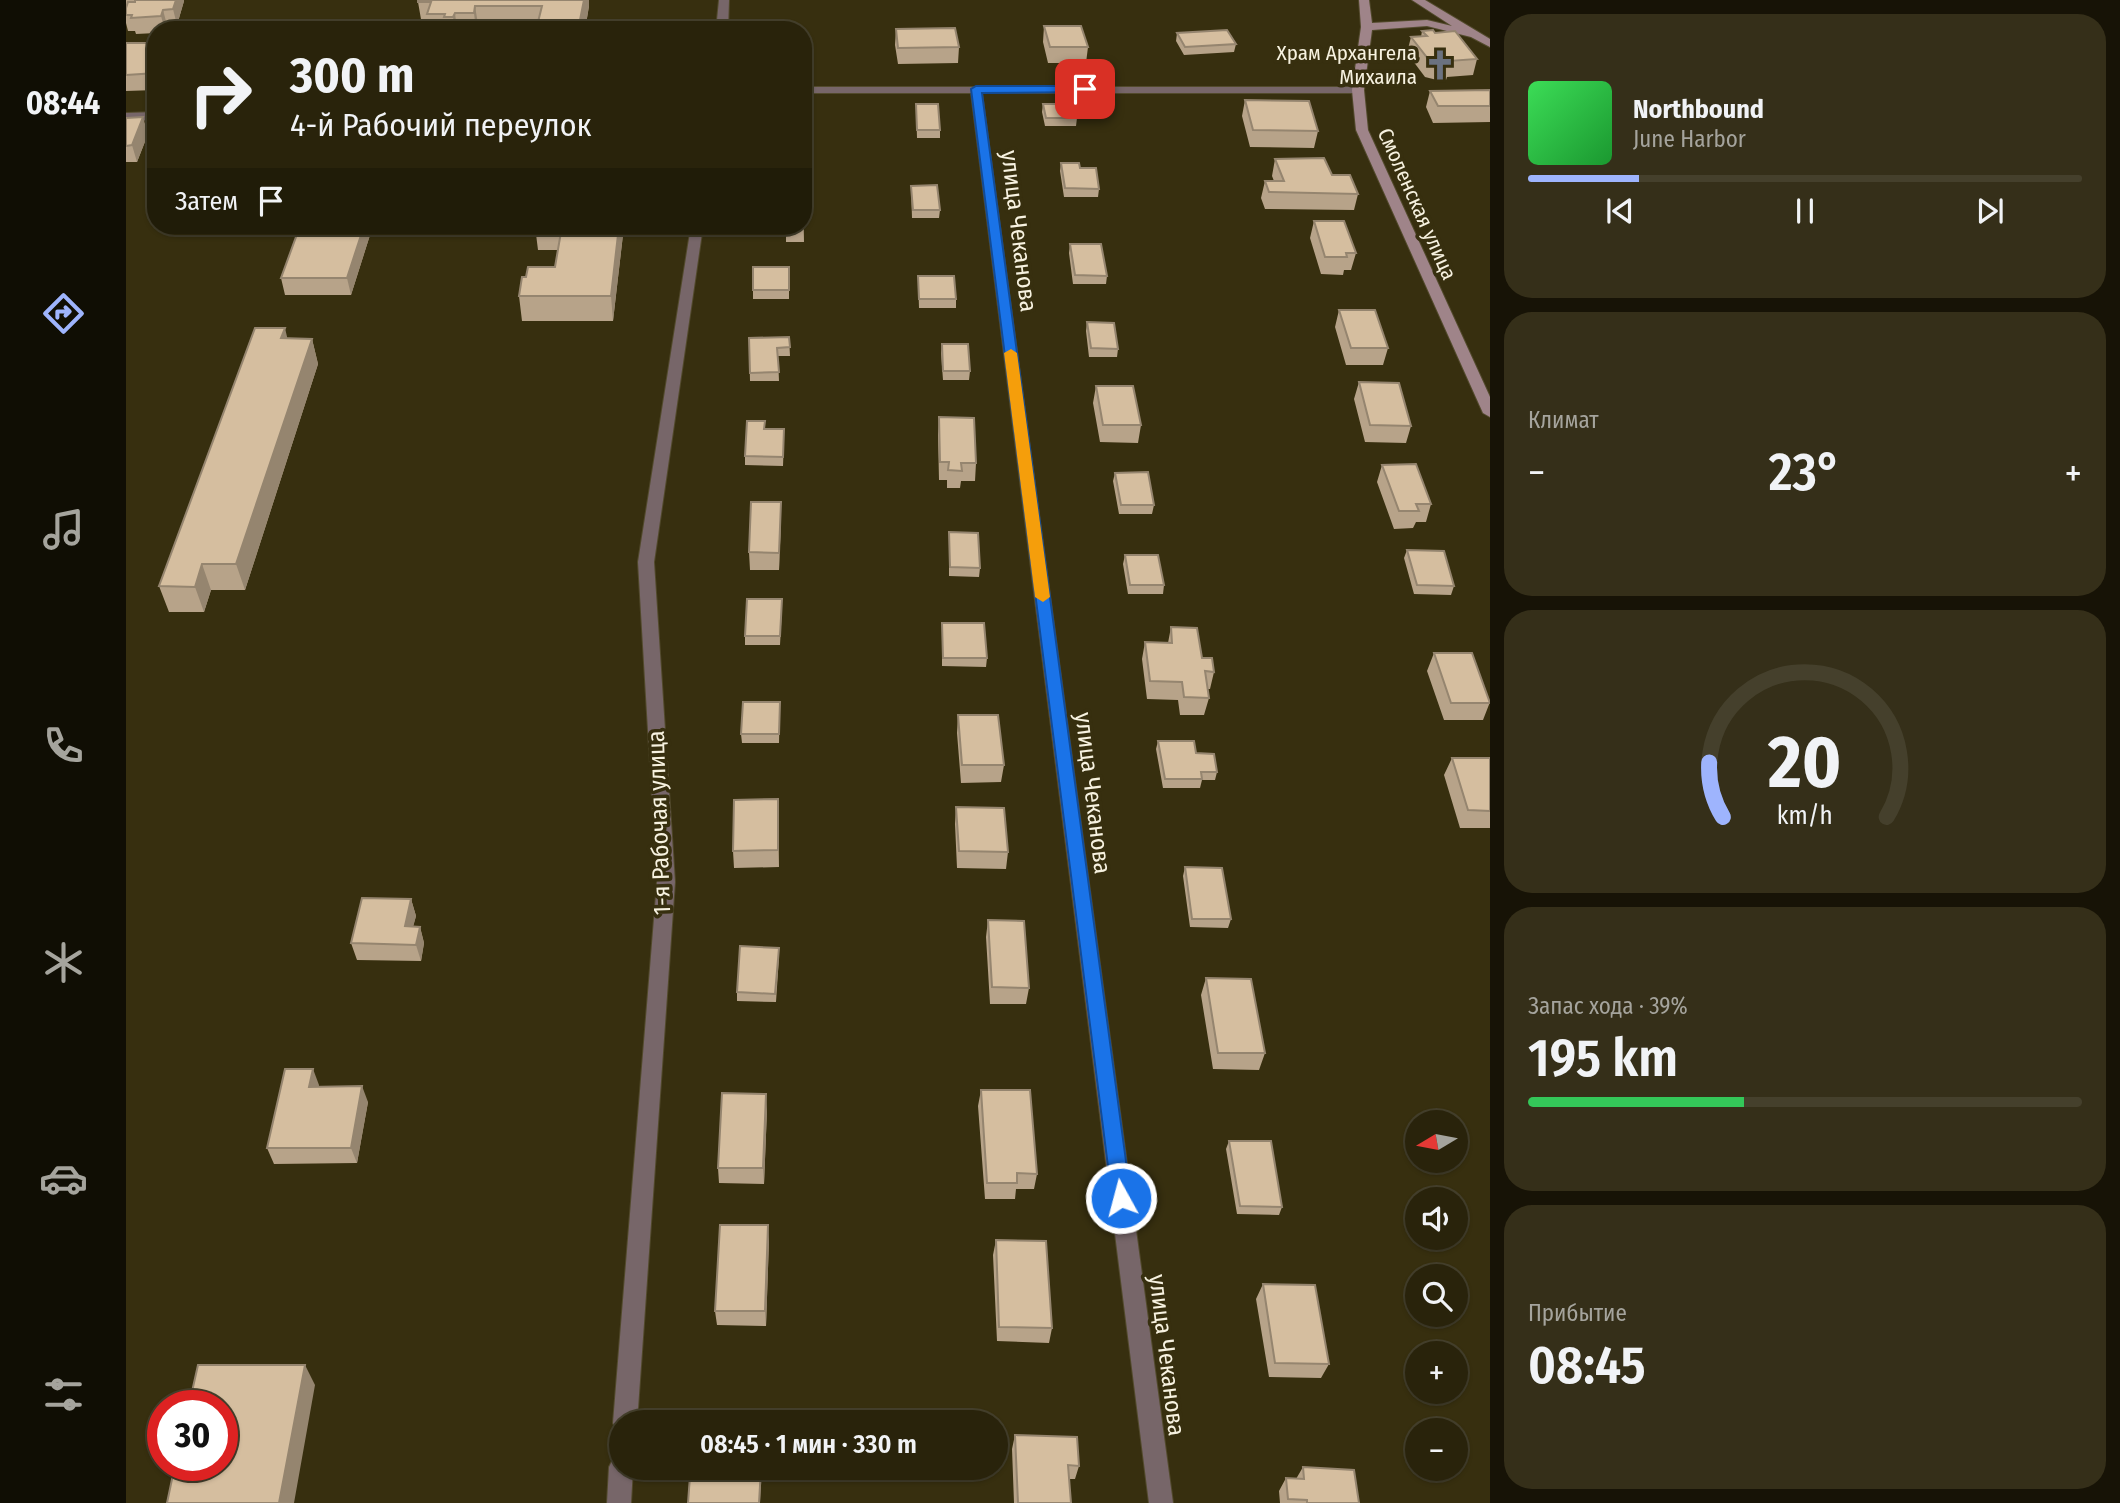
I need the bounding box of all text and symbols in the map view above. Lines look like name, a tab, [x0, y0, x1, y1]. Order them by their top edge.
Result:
place label: Храм Архангела Михаила	[1277, 40, 1417, 90]
text: 300 m	[290, 46, 414, 105]
church icon: Храм Архангела Михаила	[1423, 48, 1457, 82]
icon: right	[175, 49, 266, 140]
pin	[1055, 59, 1115, 119]
icon: arrive	[1066, 70, 1104, 108]
text: 08:44	[26, 84, 100, 122]
text: Northbound	[1633, 94, 1764, 125]
text: 4-й Рабочий переулок	[290, 106, 592, 144]
street label: Смоленская улица	[1372, 124, 1462, 284]
text: June Harbor	[1633, 125, 1746, 153]
street label: улица Чеканова	[995, 149, 1043, 313]
icon: arrive	[252, 182, 290, 220]
text: Затем	[175, 186, 238, 217]
icon: previous	[1601, 192, 1639, 230]
icon: pause	[1786, 192, 1824, 230]
icon: next	[1971, 192, 2009, 230]
icon: directions	[39, 289, 88, 338]
text: Климат	[1528, 406, 1599, 434]
text: 23°	[1769, 441, 1841, 504]
text: −	[1528, 450, 1545, 496]
text: +	[2065, 450, 2082, 496]
icon: music	[39, 505, 88, 554]
street label: улица Чеканова	[1069, 711, 1117, 875]
text: 20	[1767, 720, 1842, 807]
icon: phone	[39, 721, 88, 770]
street label: 1-я Рабочая улица	[642, 730, 676, 916]
text: km/h	[1777, 801, 1833, 831]
icon: climate	[39, 938, 88, 987]
text: Запас хода · 39%	[1528, 992, 1688, 1020]
text: 195 km	[1528, 1027, 1678, 1090]
north arrow	[1405, 1110, 1468, 1172]
map controls	[1405, 1110, 1468, 1481]
icon: car	[39, 1154, 88, 1203]
position arrow	[1084, 1161, 1158, 1235]
button: sound	[1405, 1187, 1468, 1250]
button: search	[1405, 1264, 1468, 1327]
street label: улица Чеканова	[1143, 1273, 1191, 1437]
text: Прибытие	[1528, 1299, 1627, 1327]
text: 08:45	[1528, 1334, 1646, 1397]
button: +	[1405, 1341, 1468, 1404]
icon: filters	[39, 1370, 88, 1419]
speed limit sign: 30	[147, 1390, 238, 1481]
button: −	[1405, 1418, 1468, 1481]
text: 08:45 · 1 мин · 330 m	[700, 1429, 917, 1460]

